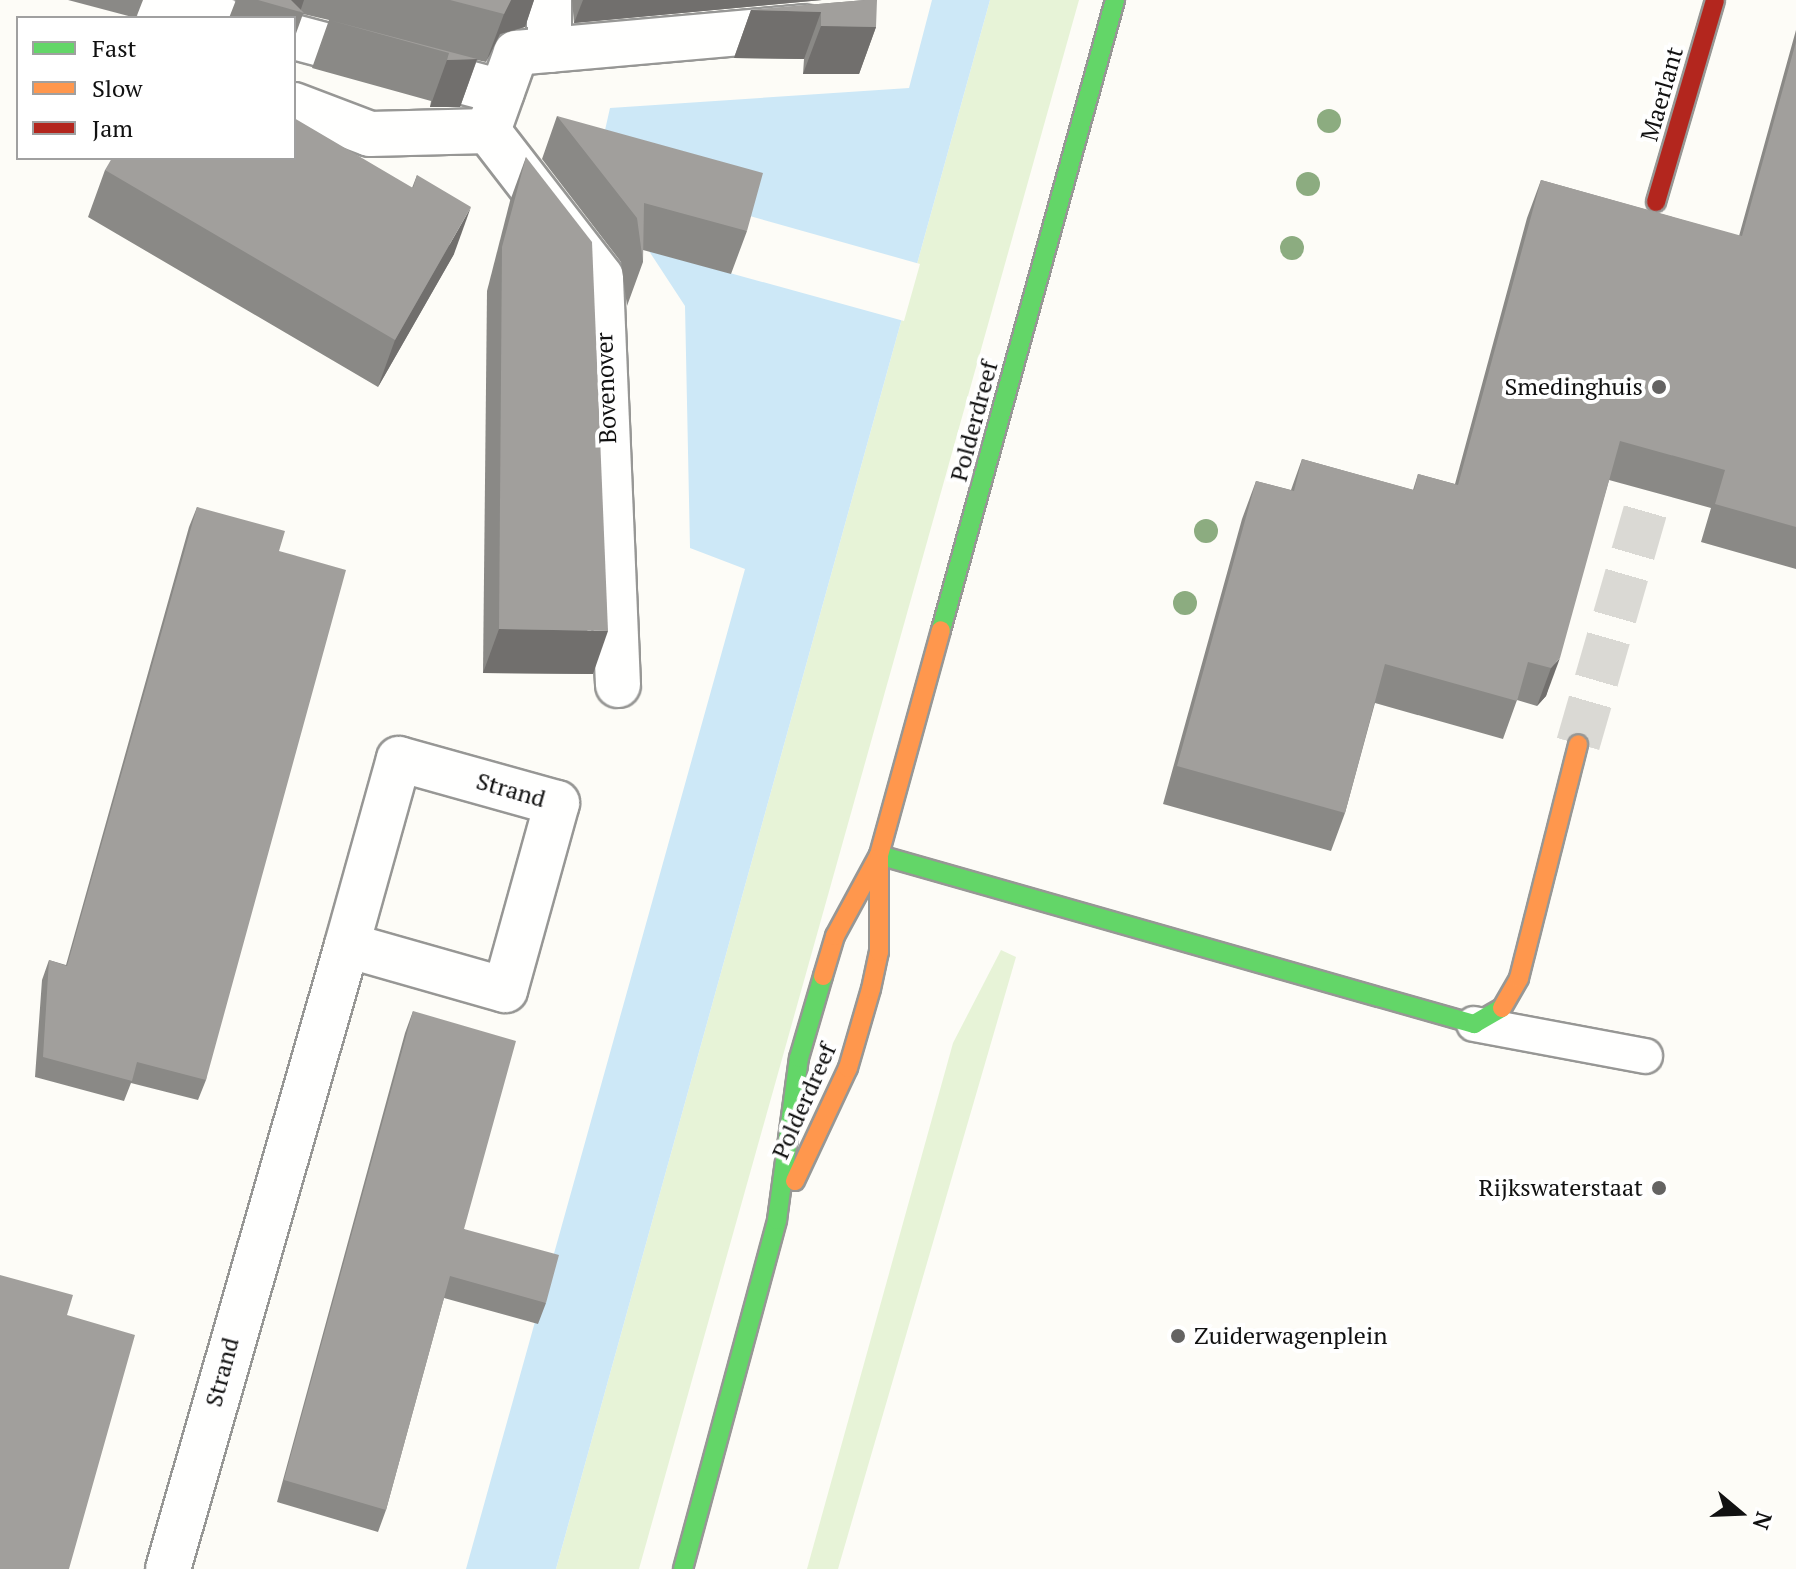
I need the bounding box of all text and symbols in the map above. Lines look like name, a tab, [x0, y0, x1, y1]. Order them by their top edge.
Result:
legend	[16, 16, 296, 160]
text: Fast	[92, 32, 136, 64]
street label: Maerlant	[1635, 44, 1689, 144]
text: Slow	[92, 72, 143, 104]
text: Jam	[92, 112, 133, 144]
street label: Bovenover	[590, 332, 622, 444]
street label: Polderdreef	[944, 358, 1004, 484]
place label: Smedinghuis	[1504, 373, 1643, 401]
marker: Smedinghuis	[1650, 378, 1668, 396]
street label: Strand	[473, 766, 549, 814]
street label: Polderdreef	[766, 1039, 842, 1163]
place label: Rijkswaterstaat	[1479, 1174, 1643, 1202]
marker: Rijkswaterstaat	[1650, 1179, 1668, 1197]
place label: Zuiderwagenplein	[1194, 1322, 1387, 1350]
marker: Zuiderwagenplein	[1169, 1327, 1187, 1345]
street label: Strand	[199, 1334, 245, 1410]
north arrow	[1700, 1473, 1780, 1553]
text: N	[1747, 1508, 1780, 1534]

